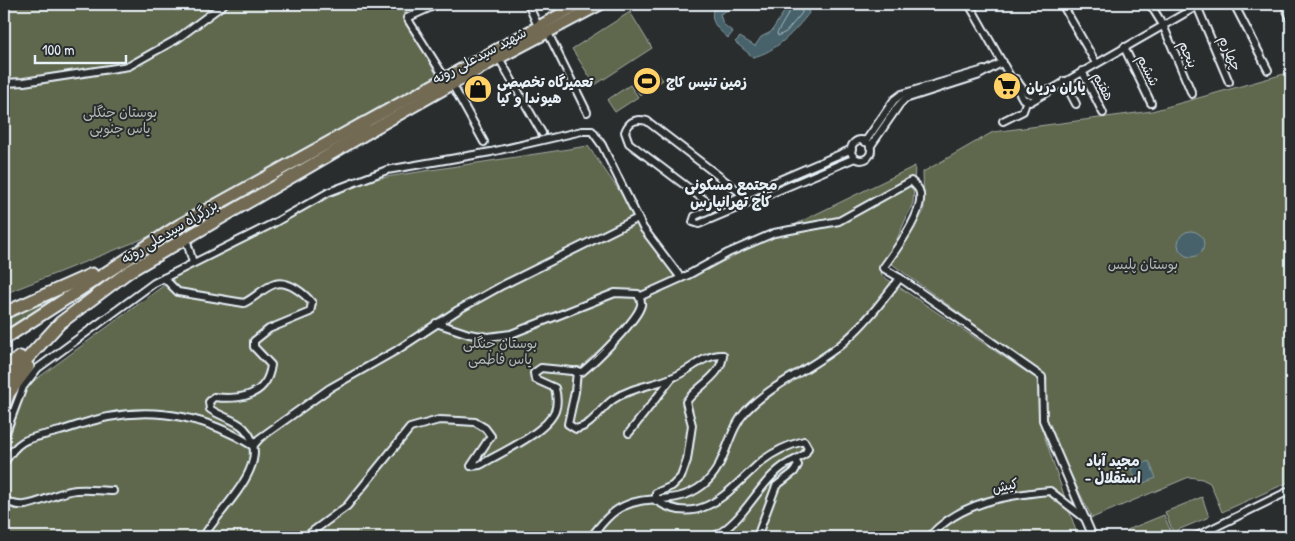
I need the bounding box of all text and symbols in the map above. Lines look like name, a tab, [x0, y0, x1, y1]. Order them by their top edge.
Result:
street label: شهید سیدعلی روته	[429, 22, 529, 88]
scale bar	[35, 32, 126, 64]
street label: چهارم	[1213, 32, 1247, 75]
street label: پنجم	[1173, 37, 1203, 71]
text: 100 m	[42, 39, 75, 60]
street label: ششم	[1131, 51, 1165, 90]
sports icon: زمین تنیس کاج	[632, 66, 662, 96]
street label: هفتم	[1087, 68, 1119, 105]
supermarket icon: یاران دریان	[992, 71, 1022, 101]
place label: تعمیرگاه تخصصی هیوندا و کیا	[497, 72, 594, 107]
place label: زمین تنیس کاج	[666, 72, 747, 91]
shop icon: تعمیرگاه تخصصی هیوندا و کیا	[463, 74, 493, 104]
place label: یاران دریان	[1026, 77, 1085, 96]
park label: بوستان جنگلی یاس جنوبی	[83, 102, 157, 138]
district label: مجتمع مسکونی کاج تهرانپارس	[684, 174, 778, 212]
street label: بزرگراه سیدعلی روته	[117, 195, 221, 267]
park label: بوستان پلیس	[1108, 254, 1178, 274]
park label: بوستان جنگلی یاس فاطمی	[463, 333, 537, 368]
district label: مجید آباد - استقلال	[1085, 450, 1141, 488]
street label: کیش	[990, 473, 1020, 497]

